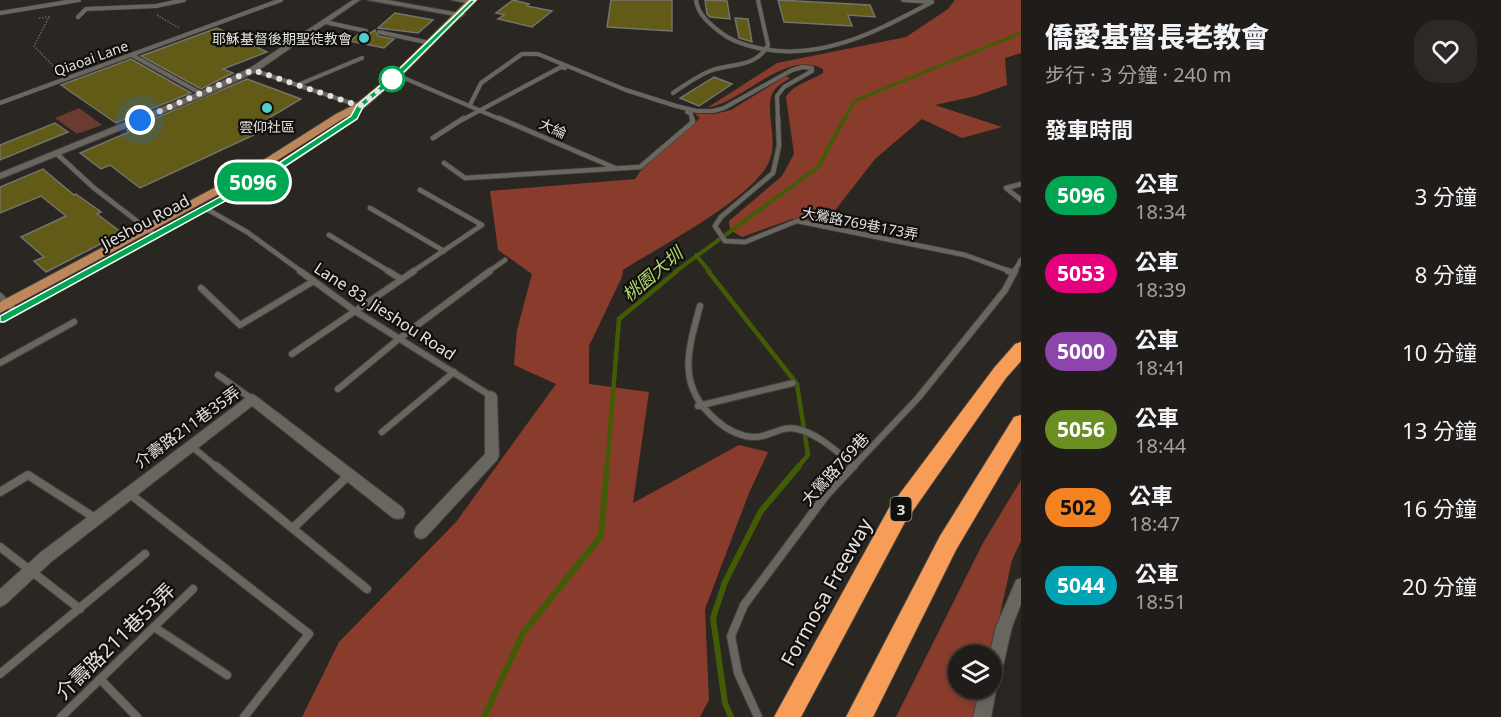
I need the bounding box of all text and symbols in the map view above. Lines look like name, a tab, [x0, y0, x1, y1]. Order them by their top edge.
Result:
text: 僑愛基督長老教會	[1045, 17, 1269, 55]
button: heart	[1414, 20, 1477, 83]
place label: 耶穌基督後期聖徒教會	[212, 29, 352, 48]
marker: 耶穌基督後期聖徒教會	[357, 31, 371, 45]
street label: Qiaoai Lane	[51, 36, 131, 80]
text: 步行 · 3 分鐘 · 240 m	[1045, 61, 1231, 88]
unlabelled marker	[379, 66, 405, 92]
marker: 雲仰社區	[260, 101, 274, 115]
your location	[125, 105, 155, 135]
street label: 大綸	[536, 114, 570, 142]
text: 發車時間	[1045, 114, 1133, 144]
place label: 雲仰社區	[239, 117, 295, 136]
line badge: 5096	[211, 162, 295, 201]
text: 5096	[229, 168, 277, 196]
text: 公車	[1135, 168, 1179, 198]
text: 5096	[1057, 181, 1105, 209]
text: 3 分鐘	[1415, 181, 1477, 211]
street label: Jieshou Road	[95, 189, 193, 255]
text: 18:34	[1135, 198, 1186, 225]
street label: 大鶯路769巷173弄	[800, 202, 920, 244]
water label: 桃園大圳	[617, 240, 690, 306]
text: 公車	[1135, 246, 1179, 276]
street label: Lane 83, Jieshou Road	[310, 257, 460, 365]
text: 5053	[1057, 259, 1105, 287]
text: 8 分鐘	[1415, 259, 1477, 289]
text: 18:39	[1135, 276, 1186, 303]
text: 公車	[1135, 324, 1179, 354]
text: 5000	[1057, 337, 1105, 365]
text: 10 分鐘	[1402, 337, 1477, 367]
text: 18:41	[1135, 354, 1186, 381]
street label: 介壽路211巷35弄	[130, 381, 244, 473]
text: 公車	[1135, 402, 1179, 432]
text: 5056	[1057, 415, 1105, 443]
text: 13 分鐘	[1402, 415, 1477, 445]
street label: 大鶯路769巷	[796, 428, 874, 510]
text: 18:44	[1135, 432, 1186, 459]
text: 公車	[1129, 480, 1173, 510]
text: 502	[1060, 493, 1096, 521]
text: 16 分鐘	[1402, 493, 1477, 523]
road number: 3	[890, 497, 912, 521]
text: 18:47	[1129, 510, 1180, 537]
street label: Formosa Freeway	[774, 513, 878, 671]
text: 公車	[1135, 558, 1179, 588]
text: 5044	[1057, 571, 1105, 599]
text: 20 分鐘	[1402, 571, 1477, 601]
street label: 介壽路211巷53弄	[49, 577, 181, 705]
text: 18:51	[1135, 588, 1186, 615]
map controls	[948, 645, 1002, 699]
button: layers	[948, 645, 1002, 699]

